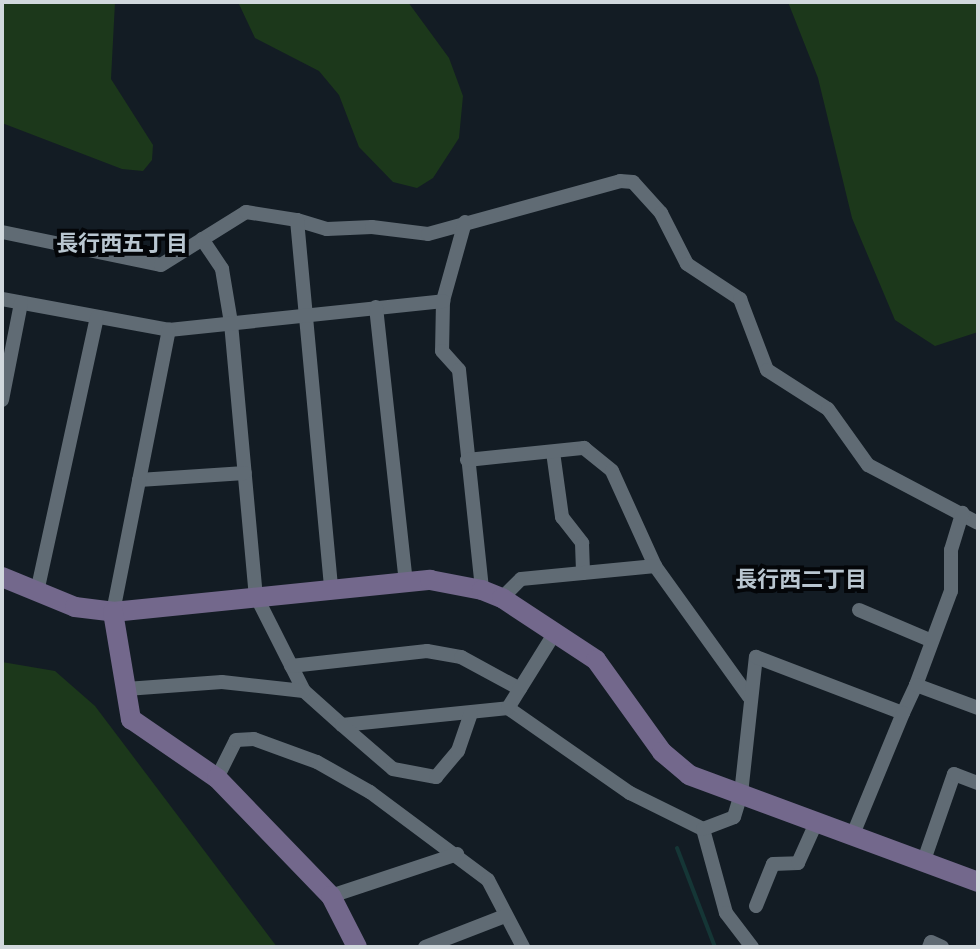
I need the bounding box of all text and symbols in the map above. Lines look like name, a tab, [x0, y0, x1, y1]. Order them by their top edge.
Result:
district label: 長行西五丁目	[56, 231, 188, 257]
district label: 長行西二丁目	[735, 567, 867, 593]

